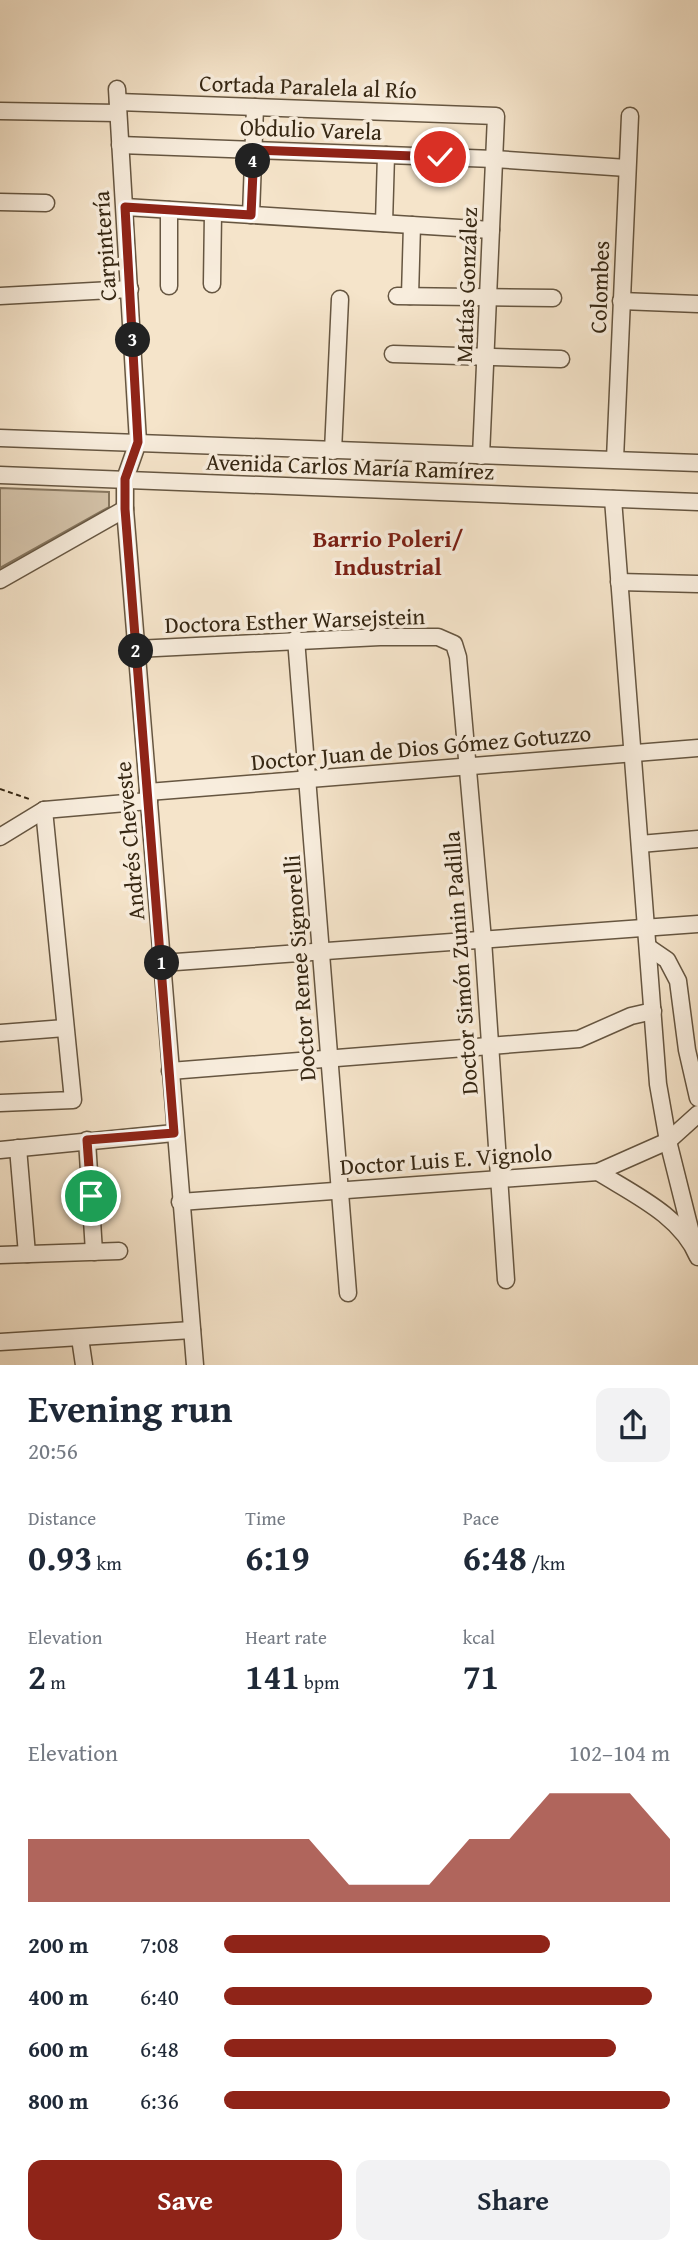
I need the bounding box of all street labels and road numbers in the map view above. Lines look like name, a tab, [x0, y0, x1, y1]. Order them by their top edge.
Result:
street label: Cortada Paralela al Río	[199, 66, 417, 106]
street label: Obdulio Varela	[239, 110, 383, 148]
street label: Carpintería	[84, 190, 124, 302]
street label: Matías González	[447, 207, 485, 363]
street label: Colombes	[581, 240, 617, 334]
street label: Avenida Carlos María Ramírez	[205, 444, 495, 488]
street label: Doctora Esther Warsejstein	[164, 599, 426, 641]
street label: Doctor Juan de Dios Gómez Gotuzzo	[250, 716, 592, 778]
street label: Andrés Cheveste	[106, 760, 152, 922]
street label: Doctor Simón Zunin Padilla	[434, 830, 486, 1096]
street label: Doctor Renee Signorelli	[275, 854, 323, 1082]
street label: Doctor Luis E. Vignolo	[339, 1135, 553, 1183]

